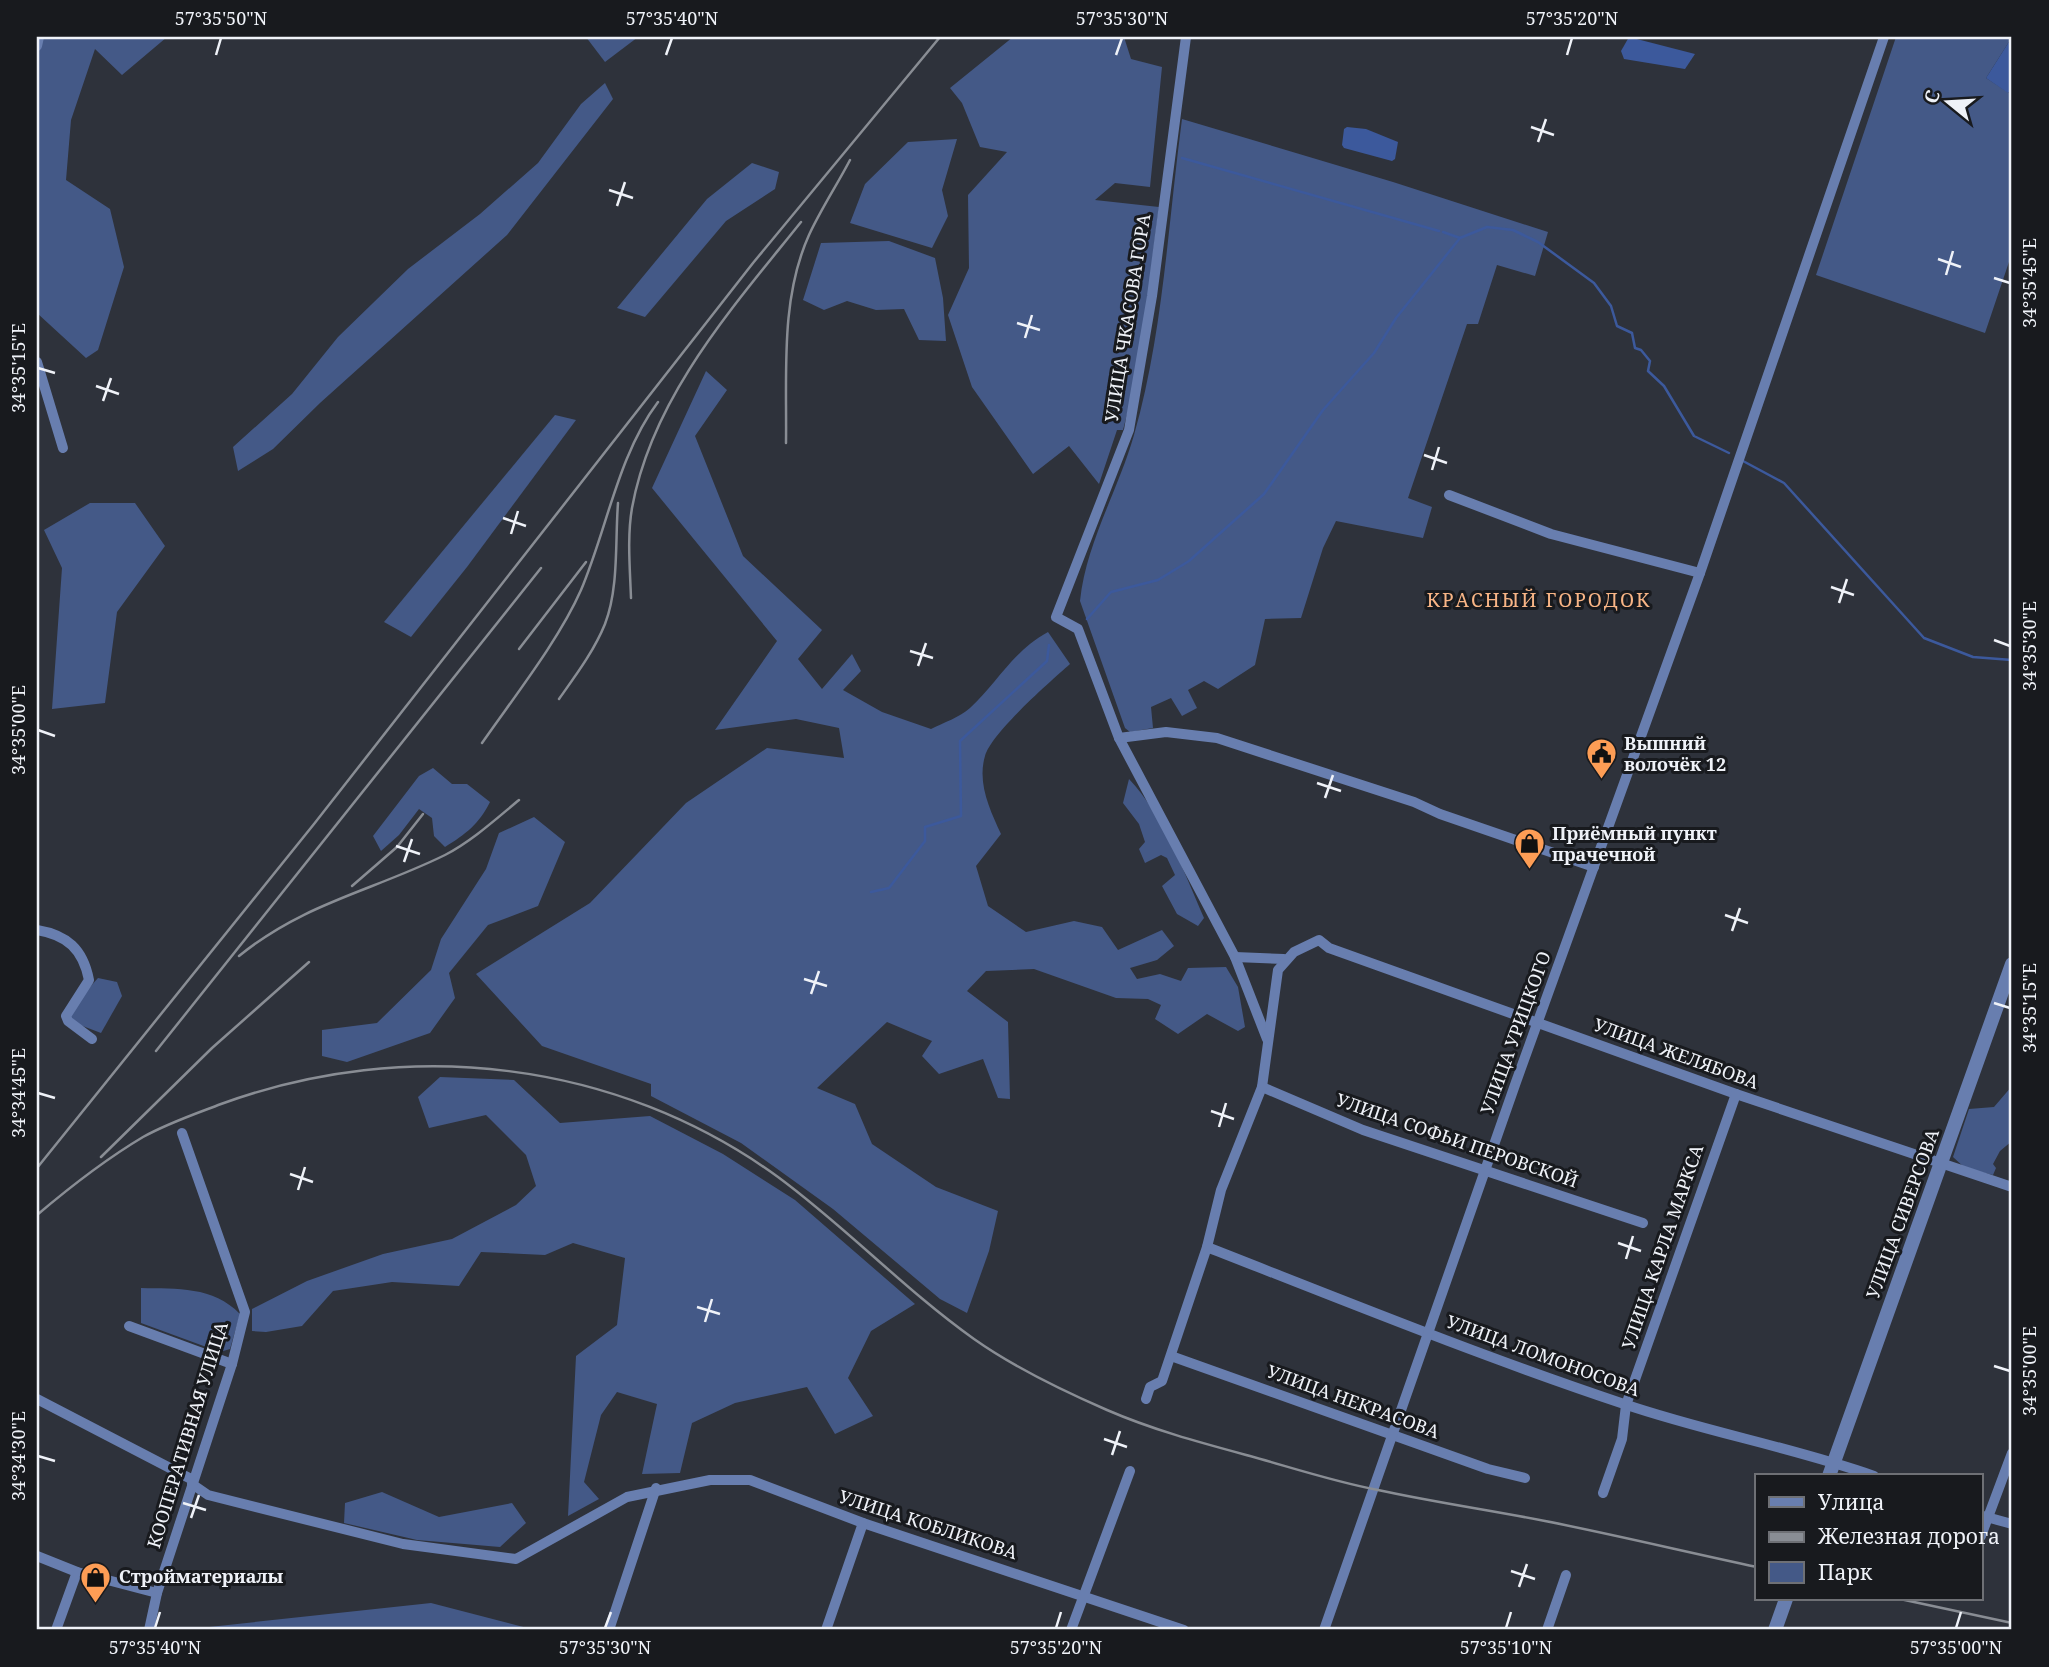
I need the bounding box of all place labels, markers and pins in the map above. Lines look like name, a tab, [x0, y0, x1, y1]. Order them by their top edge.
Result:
place label: Вышний волочёк 12	[1624, 731, 1726, 776]
public building icon: Вышний волочёк 12	[1584, 737, 1618, 781]
place label: Приёмный пункт прачечной	[1552, 821, 1717, 866]
shop icon: Приёмный пункт прачечной	[1512, 827, 1546, 871]
shop icon: Стройматериалы	[79, 1560, 113, 1604]
place label: Стройматериалы	[119, 1564, 284, 1588]

